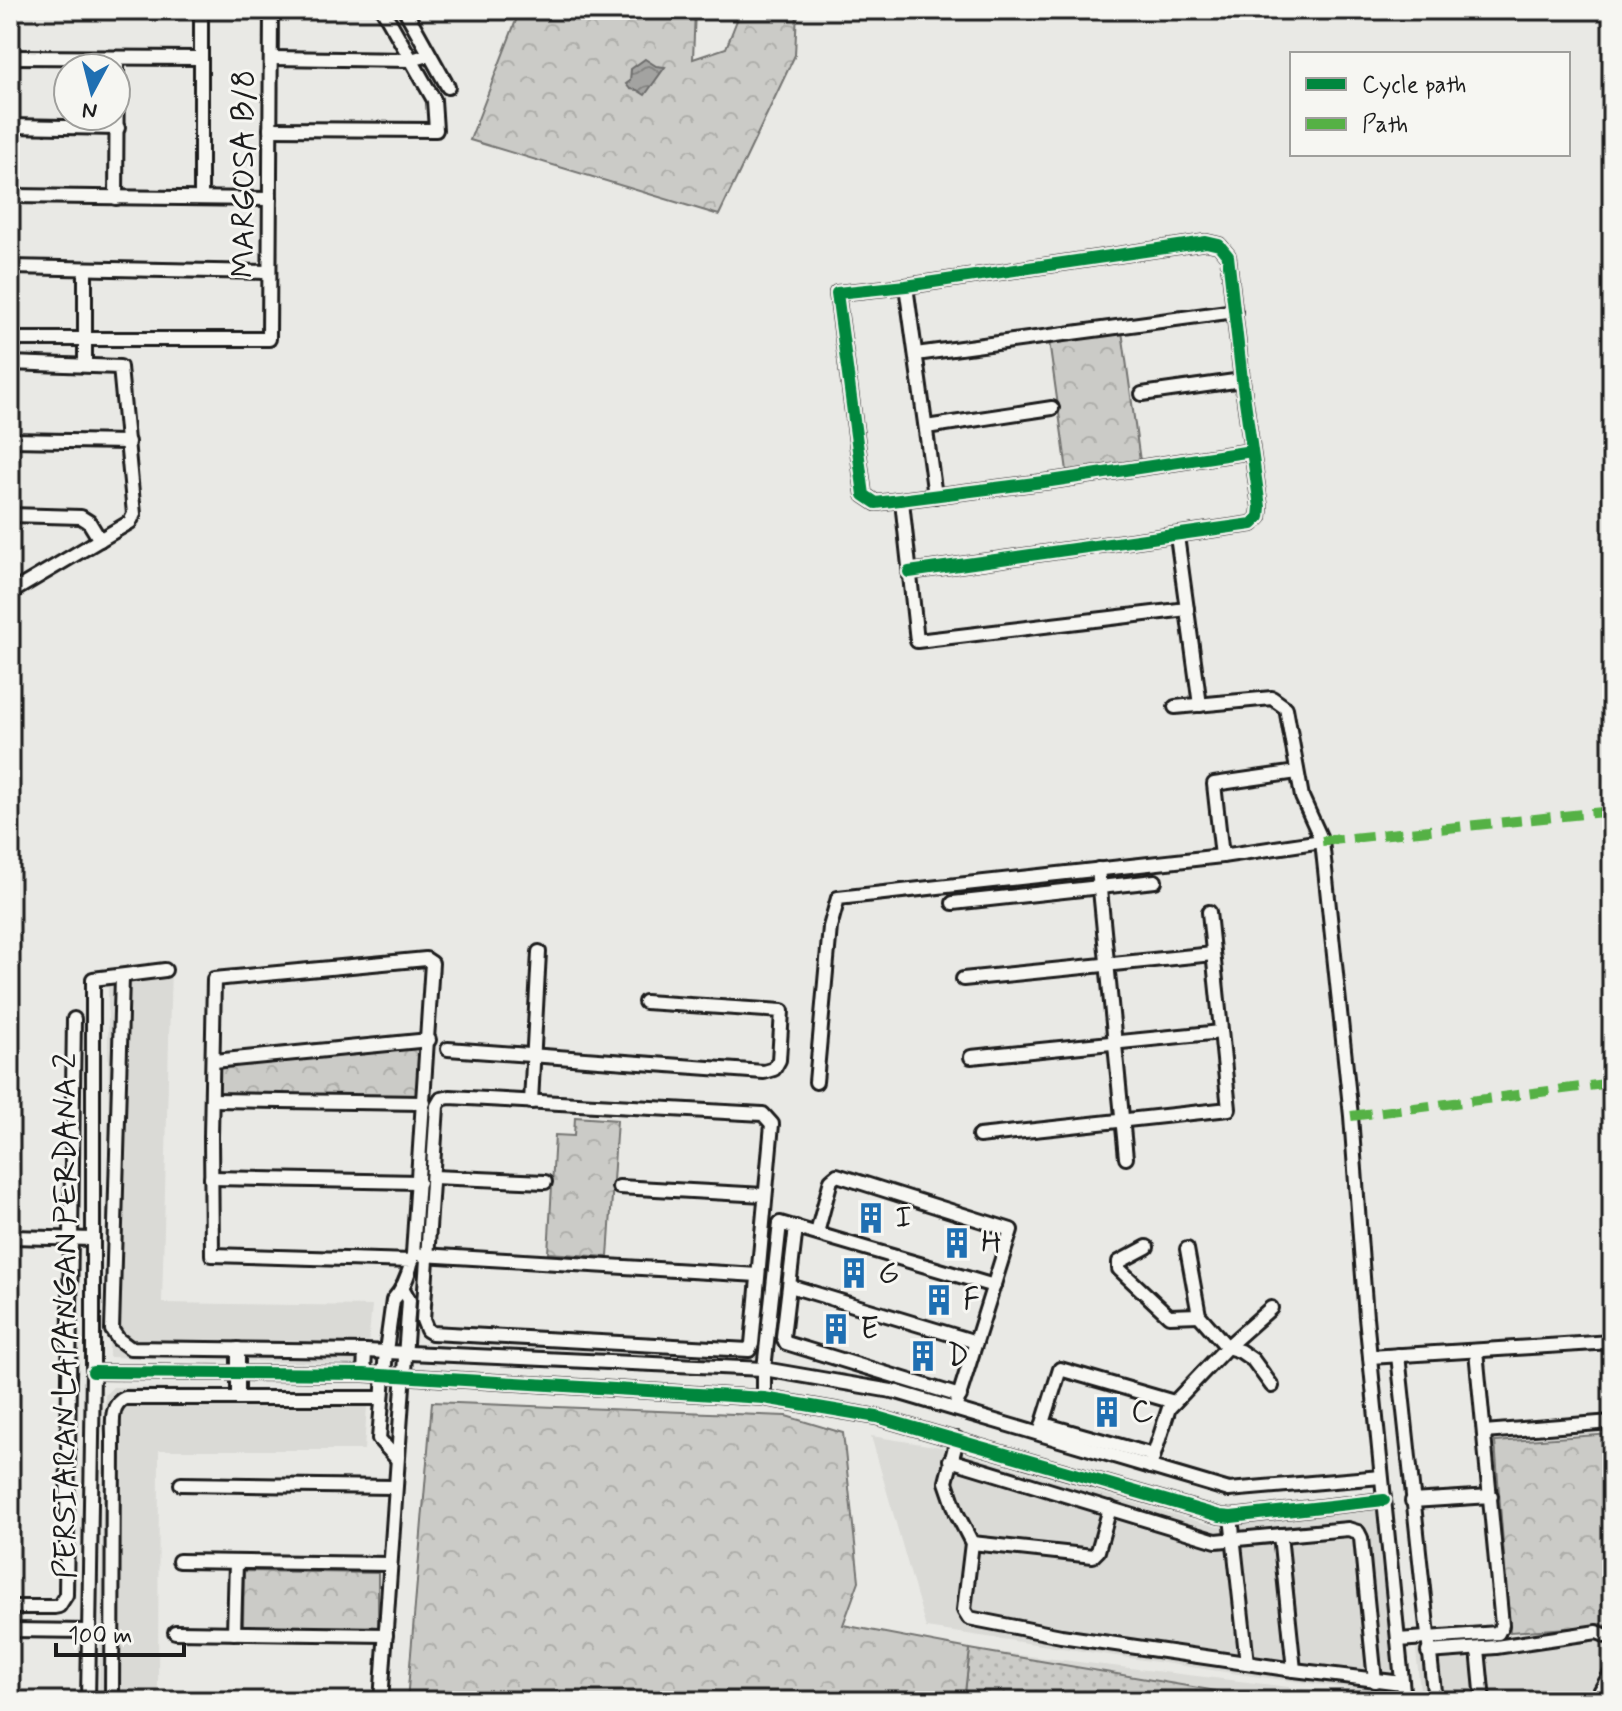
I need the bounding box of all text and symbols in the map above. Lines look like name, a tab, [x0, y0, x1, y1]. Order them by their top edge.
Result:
north arrow	[52, 52, 132, 132]
legend	[1290, 52, 1570, 156]
street label: MARGOSA B/8	[223, 70, 265, 278]
text: Cycle path	[1362, 70, 1467, 101]
text: N	[81, 95, 99, 125]
text: Path	[1362, 110, 1408, 141]
street label: PERSIARAN LAPANGAN PERDANA 2	[45, 1053, 87, 1579]
place label: I	[895, 1197, 912, 1239]
building icon: I	[854, 1201, 888, 1235]
place label: H	[981, 1222, 1002, 1264]
building icon: H	[940, 1226, 974, 1260]
place label: G	[878, 1252, 899, 1294]
building icon: G	[837, 1256, 871, 1290]
place label: F	[963, 1279, 980, 1321]
building icon: F	[922, 1283, 956, 1317]
place label: E	[860, 1308, 879, 1350]
building icon: E	[819, 1312, 853, 1346]
place label: D	[947, 1335, 969, 1377]
building icon: D	[906, 1339, 940, 1373]
place label: C	[1131, 1391, 1154, 1433]
building icon: C	[1090, 1395, 1124, 1429]
scale bar	[56, 1607, 184, 1657]
text: 100 m	[68, 1621, 132, 1652]

